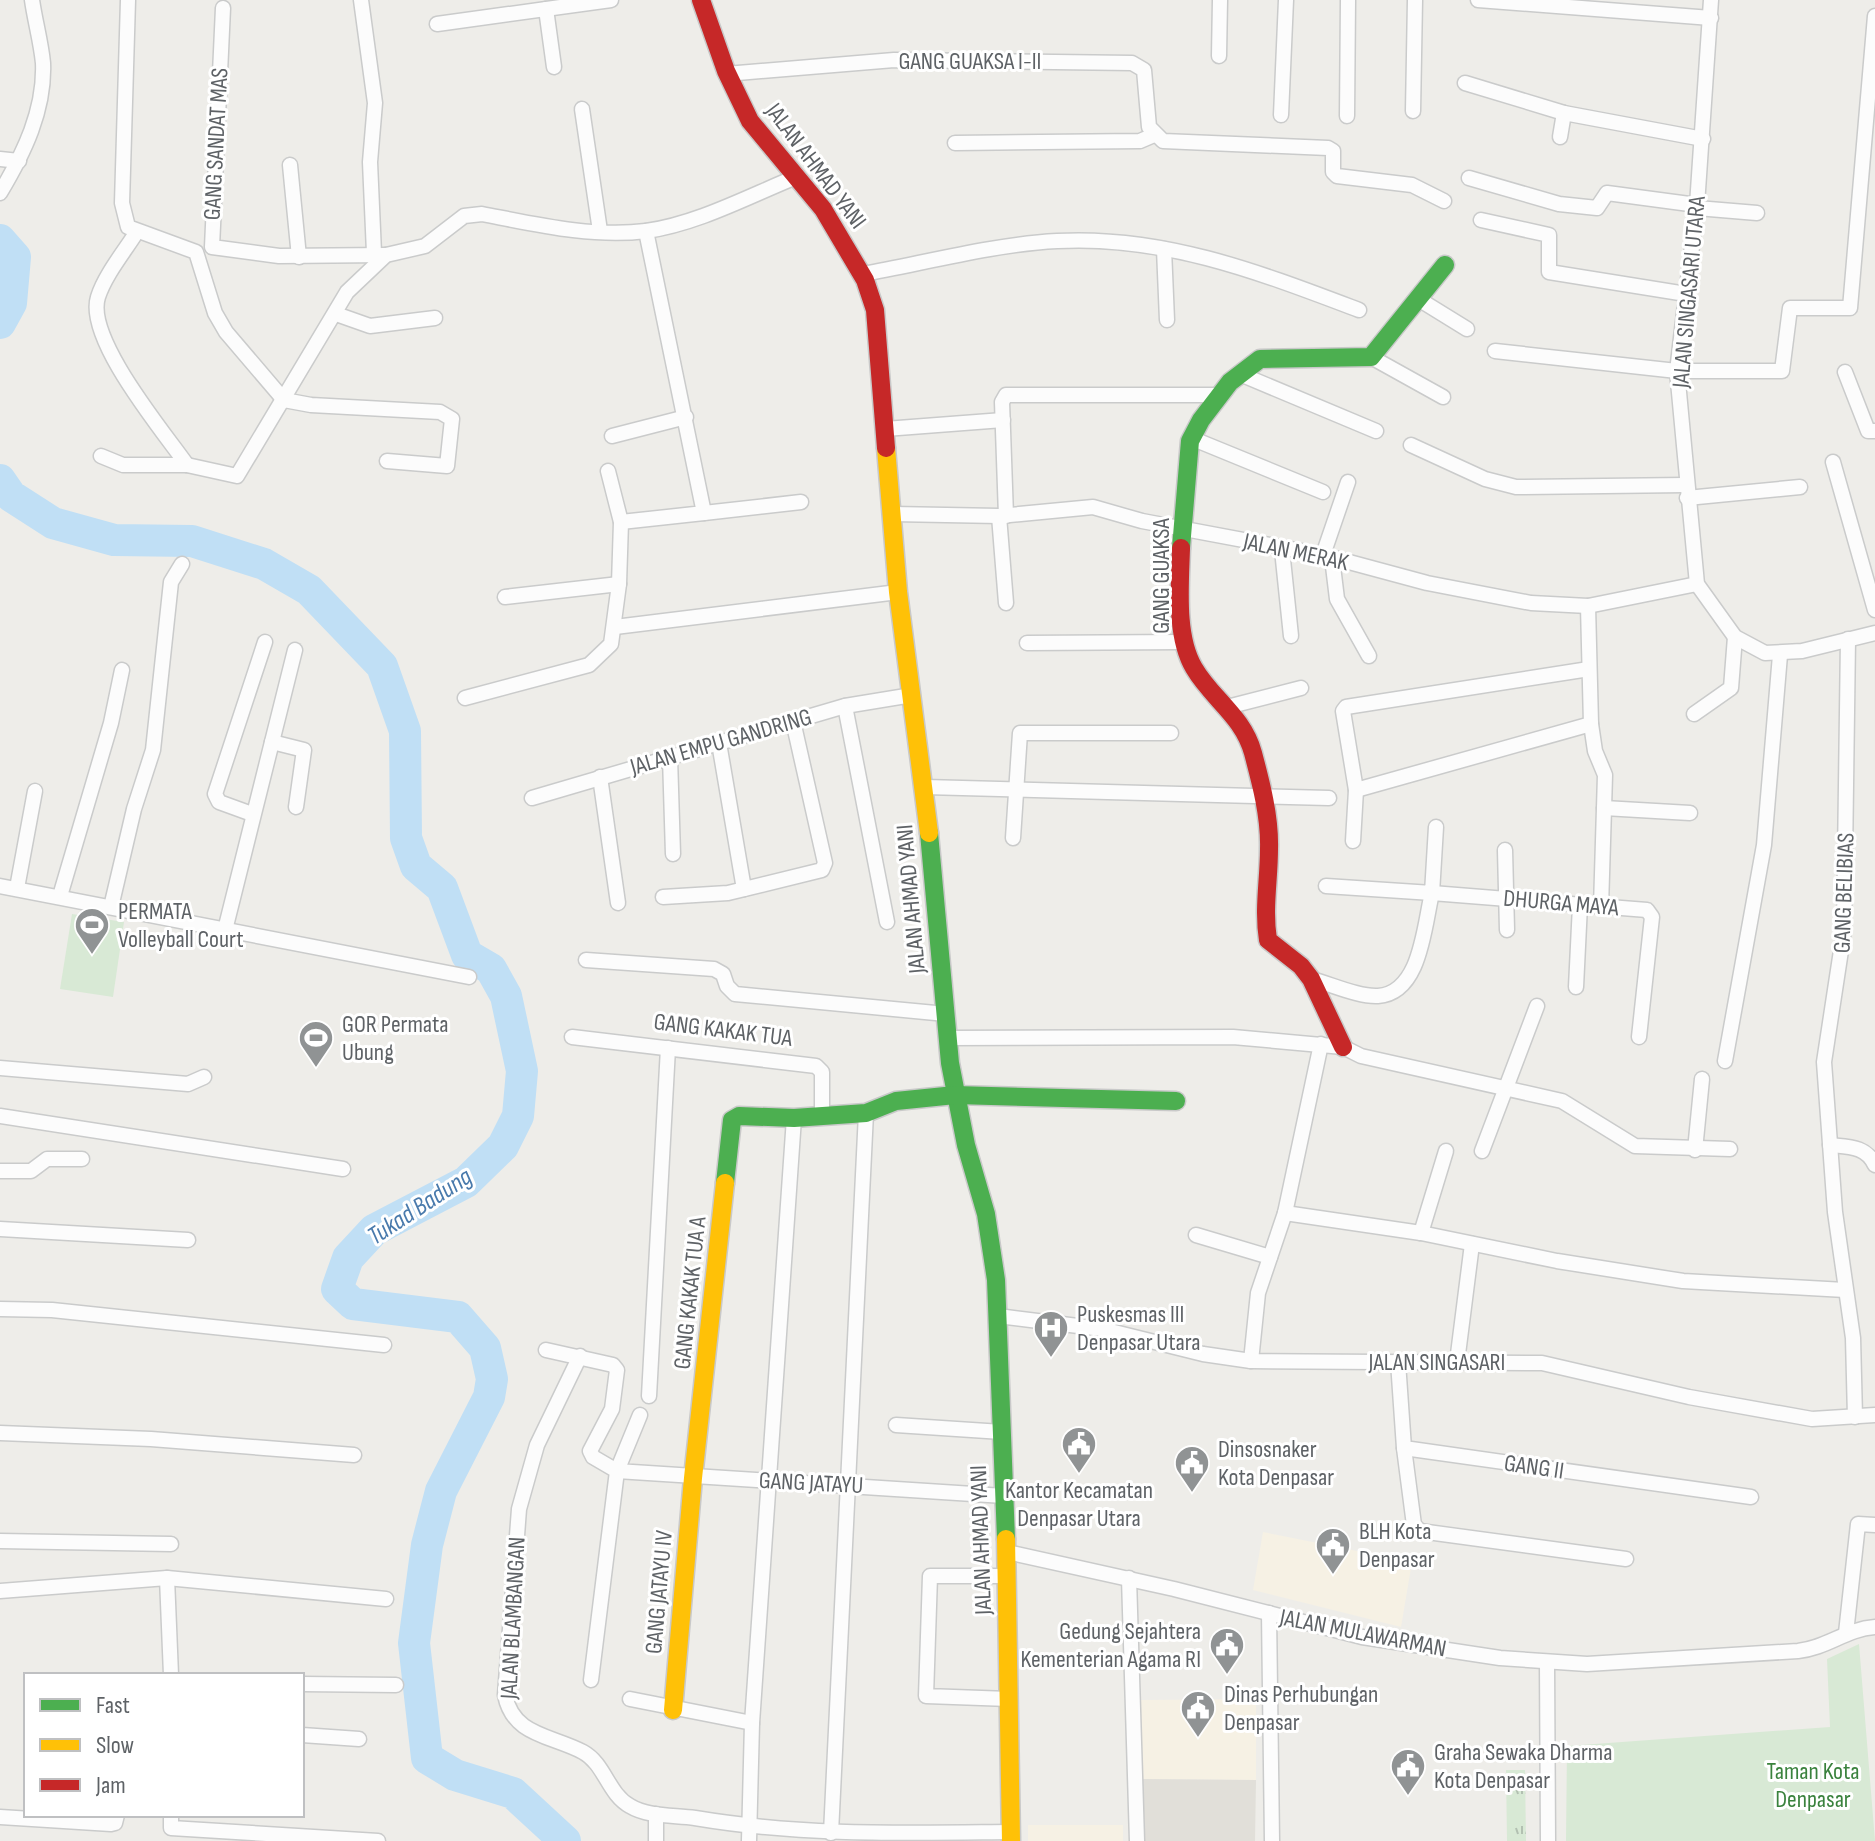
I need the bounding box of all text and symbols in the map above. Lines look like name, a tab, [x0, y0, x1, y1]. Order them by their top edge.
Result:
street label: GANG GUAKSA I-II	[899, 47, 1041, 76]
street label: GANG SANDAT MAS	[198, 67, 234, 221]
street label: JALAN AHMAD YANI	[759, 97, 873, 234]
street label: JALAN SINGASARI UTARA	[1666, 194, 1712, 390]
street label: GANG GUAKSA	[1147, 517, 1176, 634]
street label: JALAN MERAK	[1240, 526, 1351, 577]
street label: JALAN EMPU GANDRING	[626, 702, 815, 782]
street label: JALAN AHMAD YANI	[890, 823, 932, 976]
street label: GANG BELIBIAS	[1827, 832, 1861, 954]
street label: DHURGA MAYA	[1502, 884, 1621, 923]
place label: PERMATA Volleyball Court	[118, 897, 244, 954]
sports icon: PERMATA Volleyball Court	[73, 906, 111, 956]
street label: GANG KAKAK TUA	[652, 1007, 795, 1053]
place label: GOR Permata Ubung	[342, 1010, 449, 1067]
sports icon: GOR Permata Ubung	[297, 1019, 335, 1069]
water label: Tukad Badung	[362, 1162, 478, 1252]
street label: GANG KAKAK TUA A	[668, 1215, 713, 1371]
place label: Puskesmas III Denpasar Utara	[1077, 1300, 1200, 1357]
hospital icon: Puskesmas III Denpasar Utara	[1032, 1309, 1070, 1359]
street label: JALAN SINGASARI	[1368, 1348, 1505, 1377]
public building icon: Kantor Kecamatan Denpasar Utara	[1060, 1425, 1098, 1475]
place label: Dinsosnaker Kota Denpasar	[1218, 1435, 1334, 1492]
public building icon: Dinsosnaker Kota Denpasar	[1173, 1444, 1211, 1494]
street label: GANG II	[1502, 1448, 1566, 1486]
street label: JALAN AHMAD YANI	[964, 1465, 998, 1616]
street label: GANG JATAYU	[758, 1466, 864, 1500]
place label: Kantor Kecamatan Denpasar Utara	[1005, 1476, 1153, 1533]
place label: BLH Kota Denpasar	[1359, 1517, 1435, 1574]
public building icon: BLH Kota Denpasar	[1314, 1526, 1352, 1576]
street label: GANG JATAYU IV	[639, 1529, 679, 1655]
street label: JALAN BLAMBANGAN	[494, 1536, 532, 1701]
street label: JALAN MULAWARMAN	[1276, 1602, 1449, 1663]
place label: Gedung Sejahtera Kementerian Agama RI	[1020, 1617, 1201, 1674]
public building icon: Gedung Sejahtera Kementerian Agama RI	[1208, 1626, 1246, 1676]
legend	[24, 1673, 304, 1817]
place label: Dinas Perhubungan Denpasar	[1224, 1680, 1378, 1737]
public building icon: Dinas Perhubungan Denpasar	[1179, 1689, 1217, 1739]
text: Fast	[96, 1691, 130, 1720]
text: Slow	[96, 1731, 134, 1760]
place label: Graha Sewaka Dharma Kota Denpasar	[1434, 1738, 1612, 1795]
public building icon: Graha Sewaka Dharma Kota Denpasar	[1389, 1747, 1427, 1797]
park label: Taman Kota Denpasar	[1767, 1757, 1859, 1814]
text: Jam	[95, 1771, 126, 1800]

